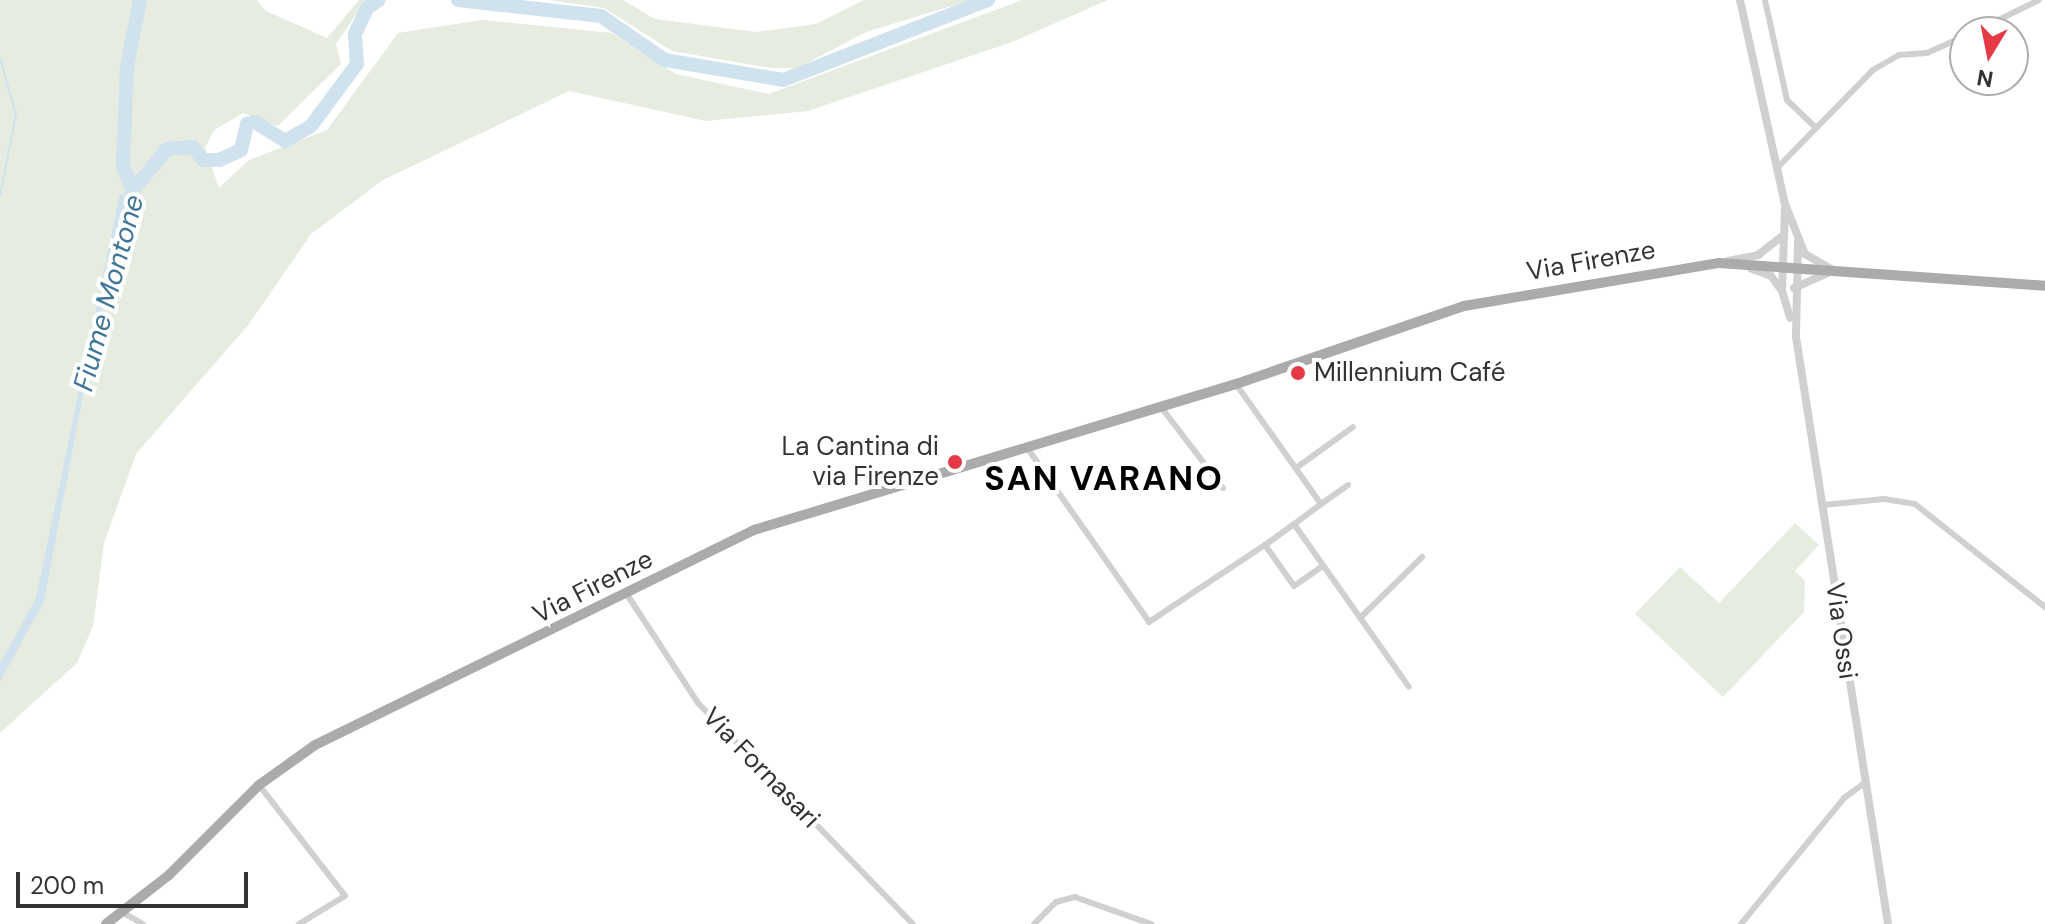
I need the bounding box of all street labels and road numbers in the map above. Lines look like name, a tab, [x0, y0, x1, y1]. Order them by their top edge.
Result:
street label: Via Firenze	[1524, 234, 1658, 288]
street label: Via Firenze	[528, 544, 658, 630]
street label: Via Ossi	[1819, 581, 1863, 681]
street label: Via Fornasari	[696, 701, 826, 835]

